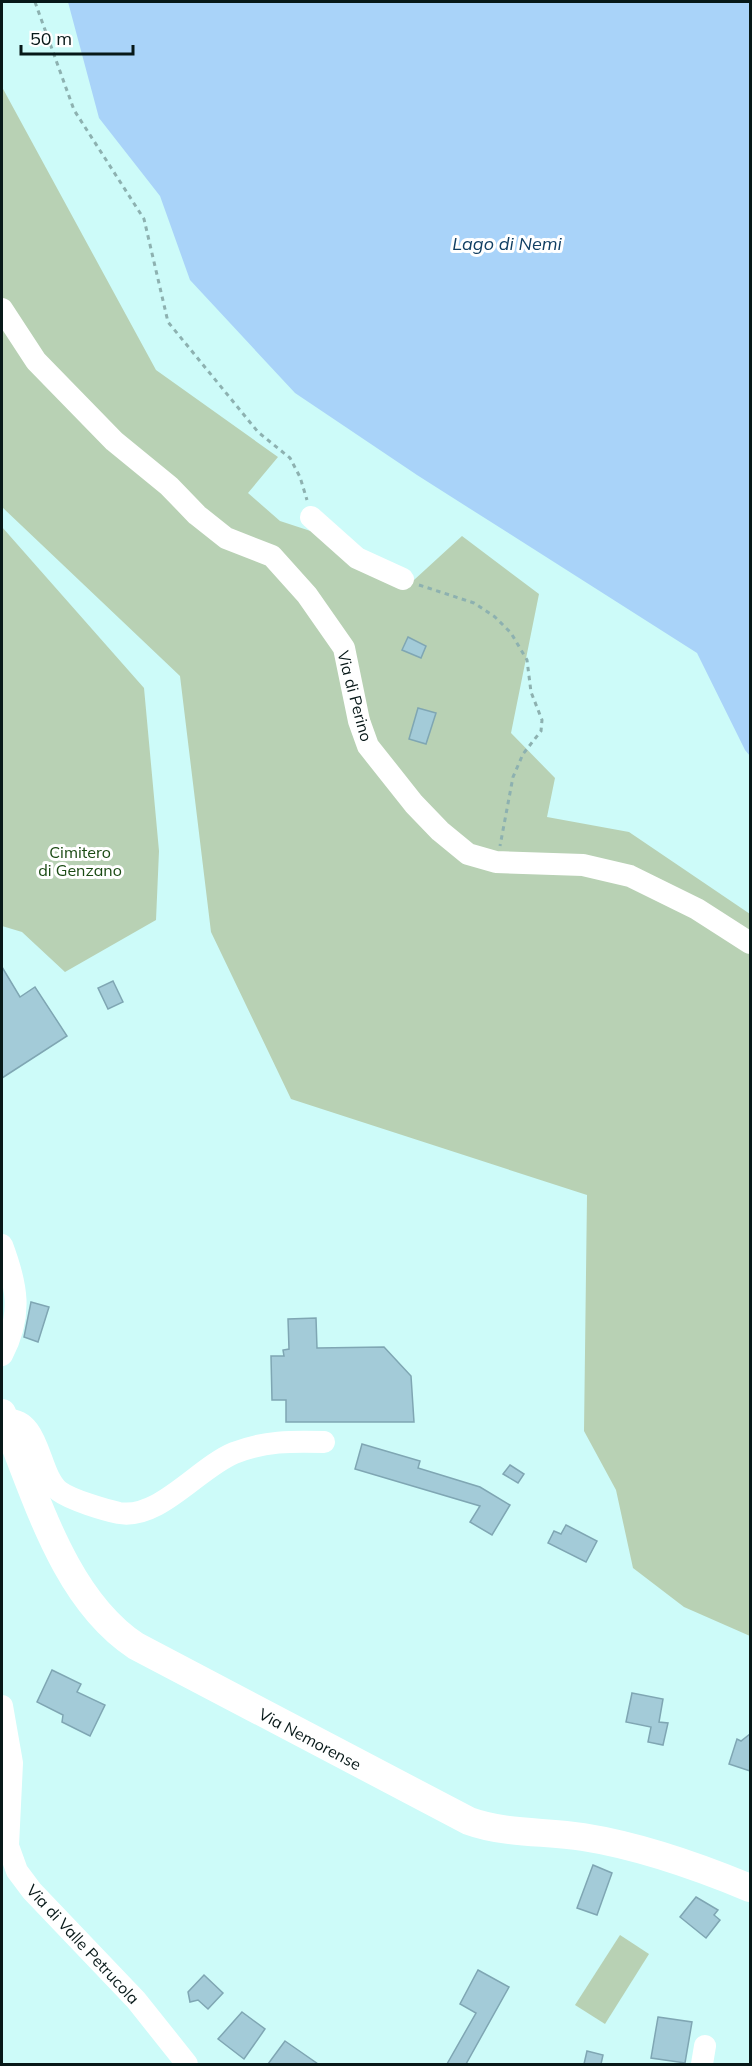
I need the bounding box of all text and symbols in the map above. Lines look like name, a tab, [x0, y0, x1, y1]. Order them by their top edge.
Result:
scale bar	[21, 18, 134, 56]
text: 50 m	[30, 27, 72, 50]
water label: Lago di Nemi	[452, 232, 562, 255]
street label: Via di Perino	[333, 648, 377, 744]
park label: Cimitero di Genzano	[38, 842, 122, 880]
street label: Via Nemorense	[255, 1704, 365, 1774]
street label: Via di Valle Petrucola	[22, 1880, 144, 2008]

